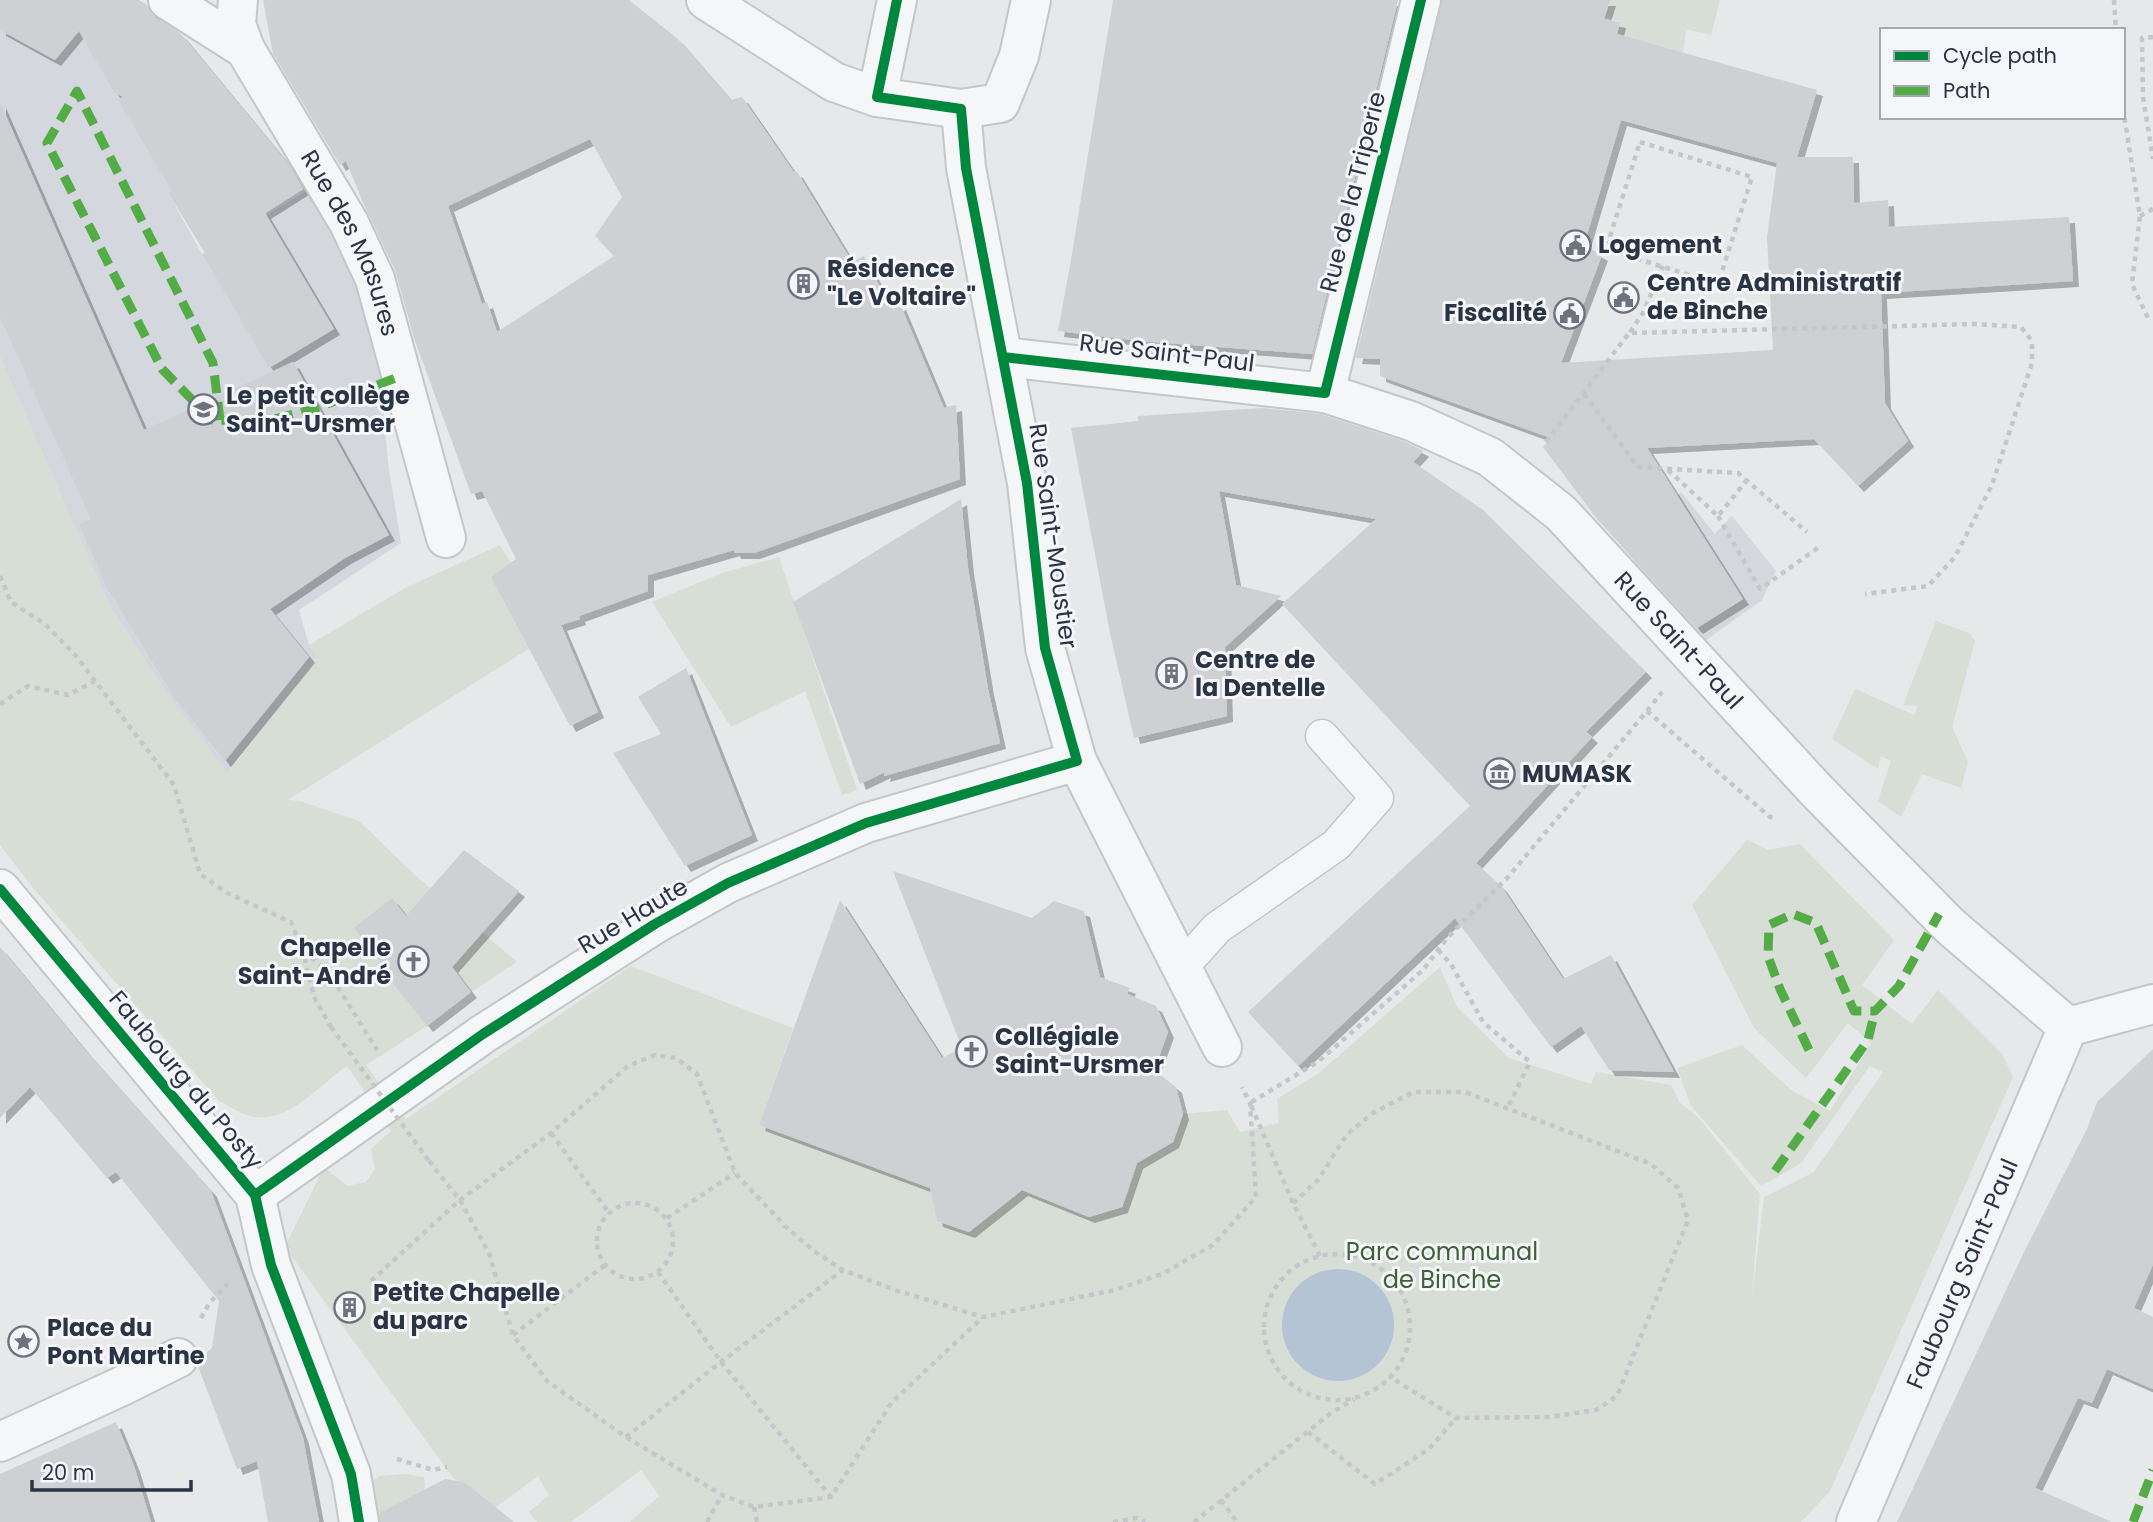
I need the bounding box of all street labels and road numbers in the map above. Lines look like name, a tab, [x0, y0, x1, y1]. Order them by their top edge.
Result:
street label: Rue de la Triperie	[1312, 88, 1393, 296]
street label: Rue des Masures	[293, 144, 407, 340]
street label: Rue Saint-Paul	[1078, 325, 1257, 380]
street label: Rue Saint-Moustier	[1021, 421, 1086, 651]
street label: Rue Saint-Paul	[1607, 564, 1751, 716]
street label: Rue Haute	[572, 870, 694, 961]
street label: Faubourg du Posty	[102, 983, 271, 1177]
street label: Faubourg Saint-Paul	[1898, 1153, 2026, 1394]

